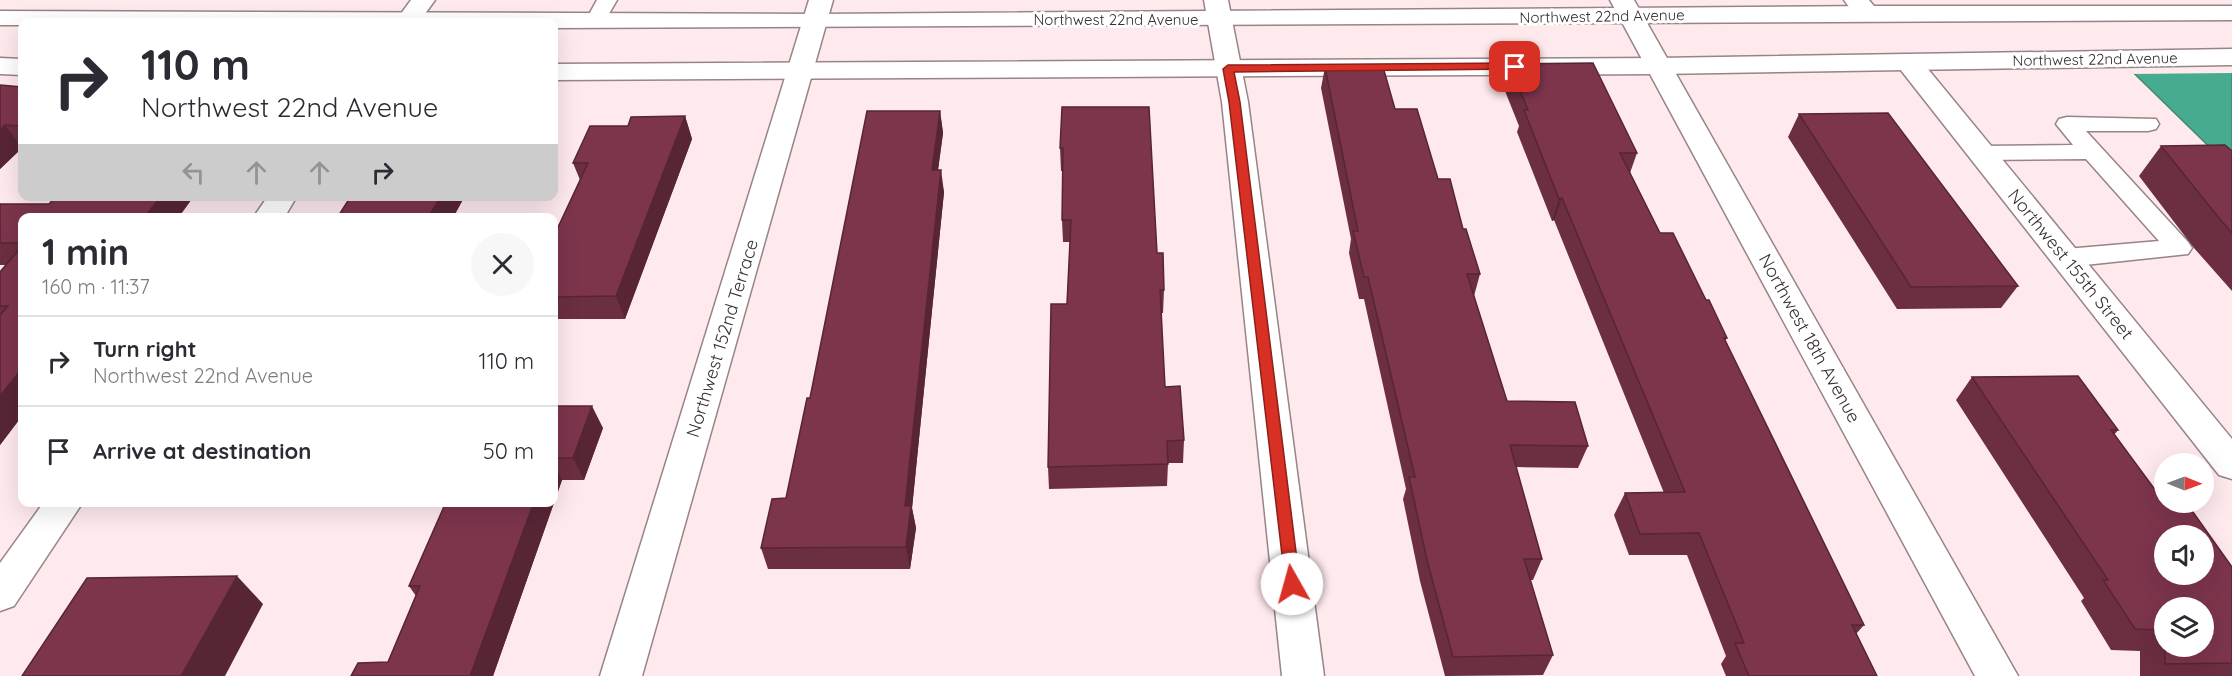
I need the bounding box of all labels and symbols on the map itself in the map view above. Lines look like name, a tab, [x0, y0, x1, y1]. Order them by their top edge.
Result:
street label: Northwest 22nd Avenue	[1519, 5, 1685, 27]
street label: Northwest 22nd Avenue	[1033, 10, 1199, 29]
pin	[1489, 41, 1540, 92]
street label: Northwest 22nd Avenue	[2012, 48, 2178, 70]
street label: Northwest 155th Street	[2003, 184, 2139, 344]
street label: Northwest 152nd Terrace	[681, 236, 763, 440]
street label: Northwest 18th Avenue	[1754, 250, 1866, 426]
north arrow	[2154, 453, 2214, 513]
position arrow	[1260, 552, 1324, 616]

